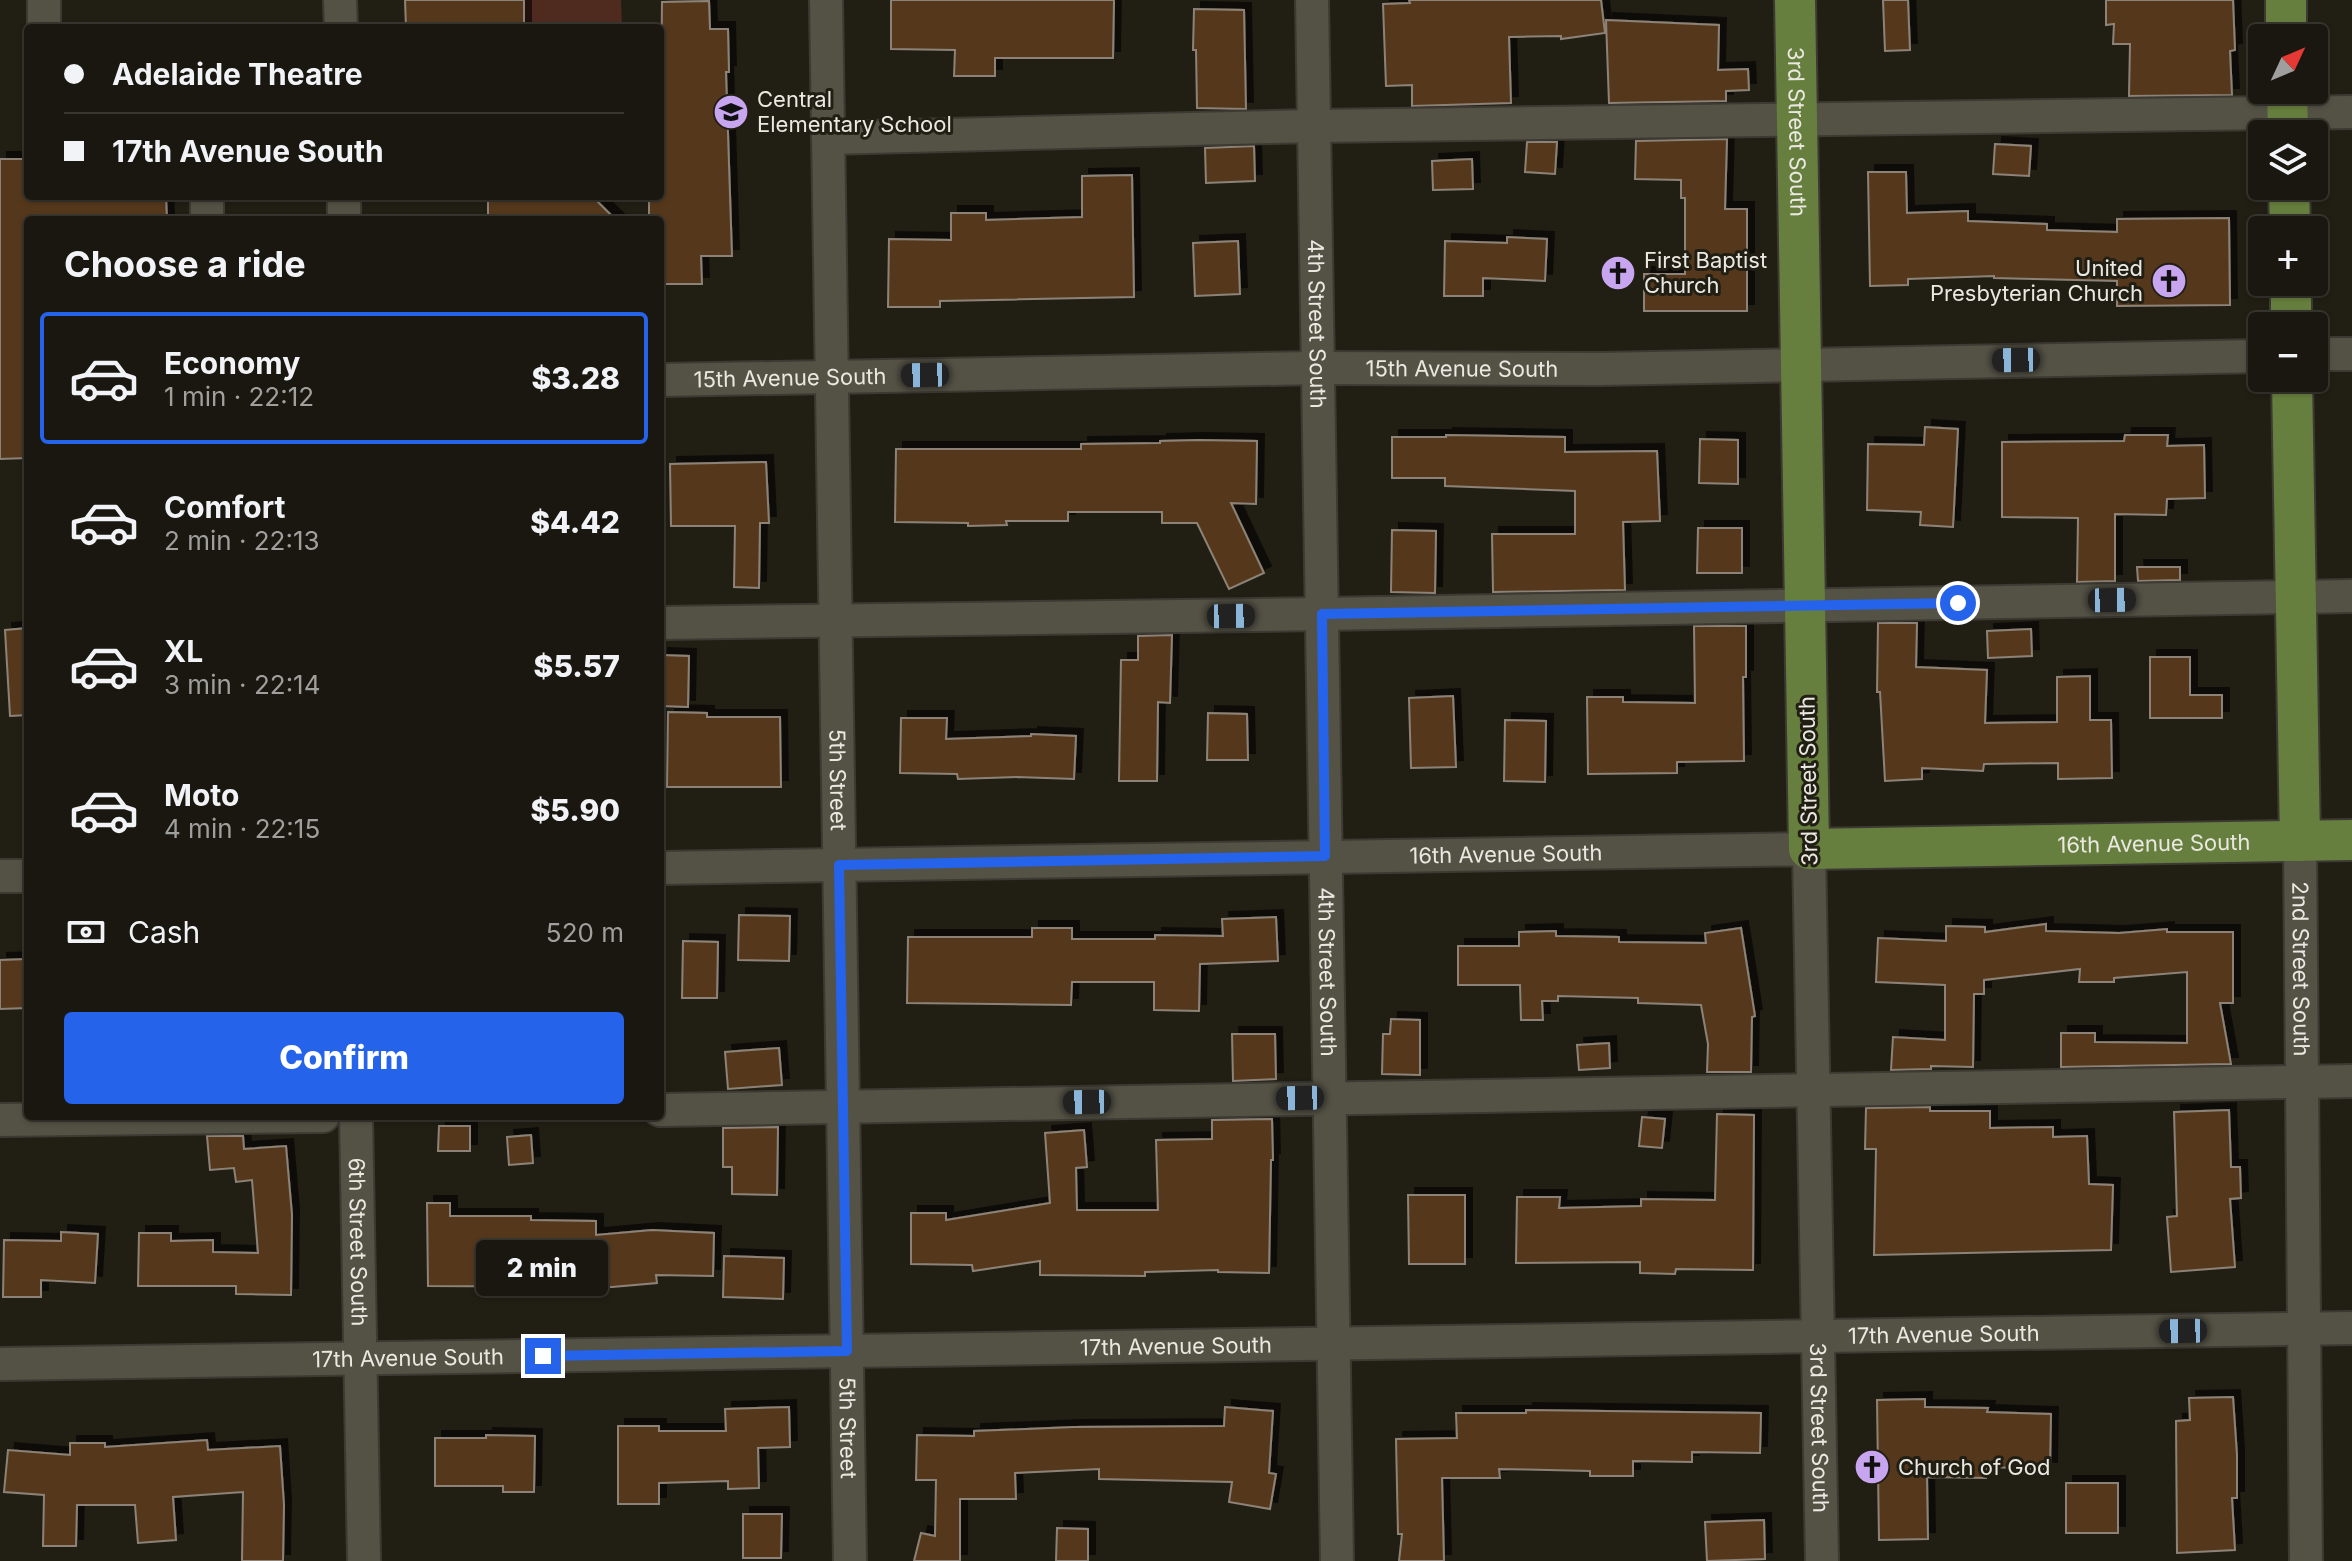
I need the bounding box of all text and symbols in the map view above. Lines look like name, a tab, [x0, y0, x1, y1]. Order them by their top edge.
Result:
north arrow	[2248, 24, 2328, 104]
map controls	[2248, 24, 2328, 392]
street label: 3rd Street South	[1783, 47, 1812, 217]
text: Adelaide Theatre	[112, 56, 363, 92]
place label: Central Elementary School	[757, 86, 952, 137]
school or university icon: Central Elementary School	[712, 93, 750, 131]
button: layers	[2248, 120, 2328, 200]
text: 17th Avenue South	[112, 133, 384, 169]
button: +	[2248, 216, 2328, 296]
street label: 4th Street South	[1303, 239, 1332, 409]
text: Choose a ride	[64, 242, 306, 286]
place label: First Baptist Church	[1644, 247, 1767, 298]
church icon: First Baptist Church	[1599, 254, 1637, 292]
place label: United Presbyterian Church	[1930, 255, 2143, 306]
church icon: United Presbyterian Church	[2150, 262, 2188, 300]
button: −	[2248, 312, 2328, 392]
icon: car	[68, 342, 140, 414]
text: Economy	[164, 345, 300, 381]
car	[1992, 348, 2040, 372]
street label: 15th Avenue South	[1365, 355, 1558, 382]
text: $3.28	[531, 360, 620, 396]
street label: 15th Avenue South	[693, 363, 887, 392]
car	[901, 363, 949, 387]
text: 1 min · 22:12	[164, 381, 314, 412]
icon: car	[68, 486, 140, 558]
text: Comfort	[164, 489, 285, 525]
text: $4.42	[530, 504, 620, 540]
text: 2 min · 22:13	[164, 525, 320, 556]
route start	[1940, 585, 1976, 621]
car	[2088, 588, 2136, 612]
car	[1207, 604, 1255, 628]
icon: car	[68, 630, 140, 702]
text: XL	[164, 633, 203, 669]
text: $5.57	[534, 648, 620, 684]
text: 3 min · 22:14	[164, 669, 321, 700]
street label: 3rd Street South	[1794, 696, 1822, 866]
street label: 5th Street	[824, 729, 852, 831]
icon: car	[68, 774, 140, 846]
text: Moto	[164, 777, 239, 813]
text: $5.90	[531, 792, 620, 828]
text: 4 min · 22:15	[164, 813, 320, 844]
street label: 16th Avenue South	[2057, 829, 2251, 858]
street label: 16th Avenue South	[1409, 839, 1603, 869]
street label: 2nd Street South	[2287, 881, 2315, 1057]
street label: 4th Street South	[1313, 887, 1342, 1057]
icon: cash	[64, 910, 108, 954]
text: Cash	[128, 914, 200, 950]
text: 520 m	[546, 917, 624, 948]
button: Confirm	[64, 1012, 624, 1104]
car	[1276, 1086, 1324, 1110]
car	[1063, 1090, 1111, 1114]
street label: 6th Street South	[344, 1157, 373, 1327]
callout: 2 min	[477, 1240, 609, 1296]
text: 2 min	[507, 1252, 577, 1283]
car	[2159, 1319, 2207, 1343]
street label: 17th Avenue South	[1848, 1320, 2040, 1349]
street label: 17th Avenue South	[1080, 1332, 1272, 1360]
route end	[525, 1338, 561, 1374]
street label: 3rd Street South	[1805, 1342, 1834, 1513]
street label: 17th Avenue South	[312, 1343, 504, 1372]
street label: 5th Street	[834, 1377, 862, 1479]
church icon: Church of God	[1853, 1448, 1891, 1486]
place label: Church of God	[1898, 1454, 2050, 1480]

